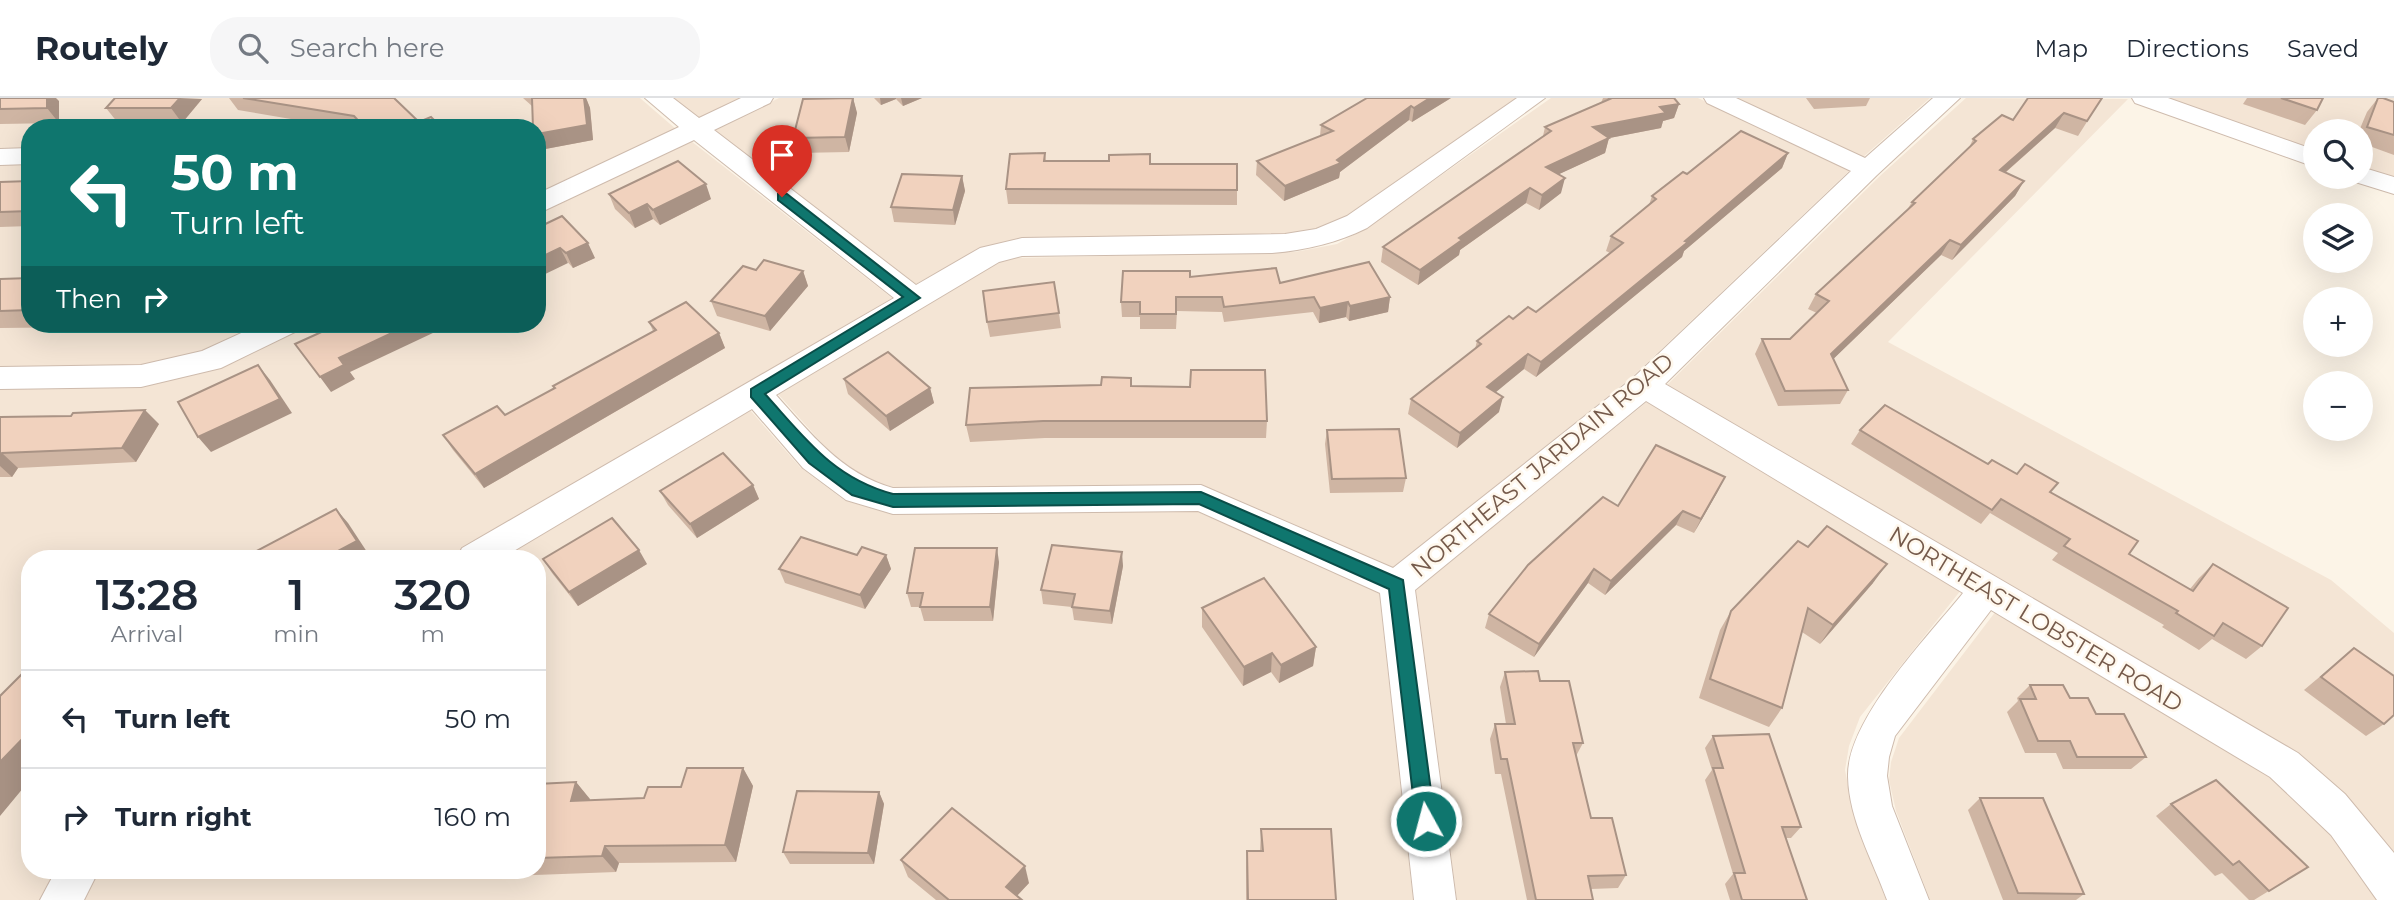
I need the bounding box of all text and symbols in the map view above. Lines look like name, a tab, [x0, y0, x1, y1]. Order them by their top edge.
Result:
search box	[210, 17, 700, 80]
text: Routely	[35, 28, 168, 68]
icon: search	[234, 29, 272, 67]
text: Search here	[290, 32, 445, 64]
text: Map	[2035, 34, 2088, 63]
text: Directions	[2126, 34, 2249, 63]
text: Saved	[2287, 34, 2359, 63]
map controls	[2303, 119, 2373, 441]
button: search	[2303, 119, 2373, 189]
pin	[752, 125, 812, 197]
icon: arrive	[763, 136, 801, 174]
text: 50 m	[171, 143, 299, 202]
icon: left	[56, 147, 147, 238]
text: Turn left	[171, 203, 305, 242]
button: layers	[2303, 203, 2373, 273]
icon: right	[136, 280, 174, 318]
text: Then	[56, 283, 122, 315]
button: +	[2303, 287, 2373, 357]
street label: NORTHEAST JARDAIN ROAD	[1405, 347, 1679, 583]
button: −	[2303, 371, 2373, 441]
street label: NORTHEAST LOBSTER ROAD	[1884, 520, 2188, 718]
text: 13:28	[96, 569, 198, 621]
text: 1	[288, 569, 304, 621]
text: 320	[394, 569, 471, 621]
text: Arrival	[111, 620, 183, 648]
text: min	[273, 620, 319, 648]
text: m	[420, 620, 445, 648]
icon: left	[56, 700, 94, 738]
text: Turn left	[115, 703, 231, 735]
text: 50 m	[445, 703, 511, 735]
position arrow	[1389, 784, 1463, 858]
icon: right	[56, 798, 94, 836]
text: Turn right	[115, 801, 251, 833]
text: 160 m	[434, 801, 511, 833]

